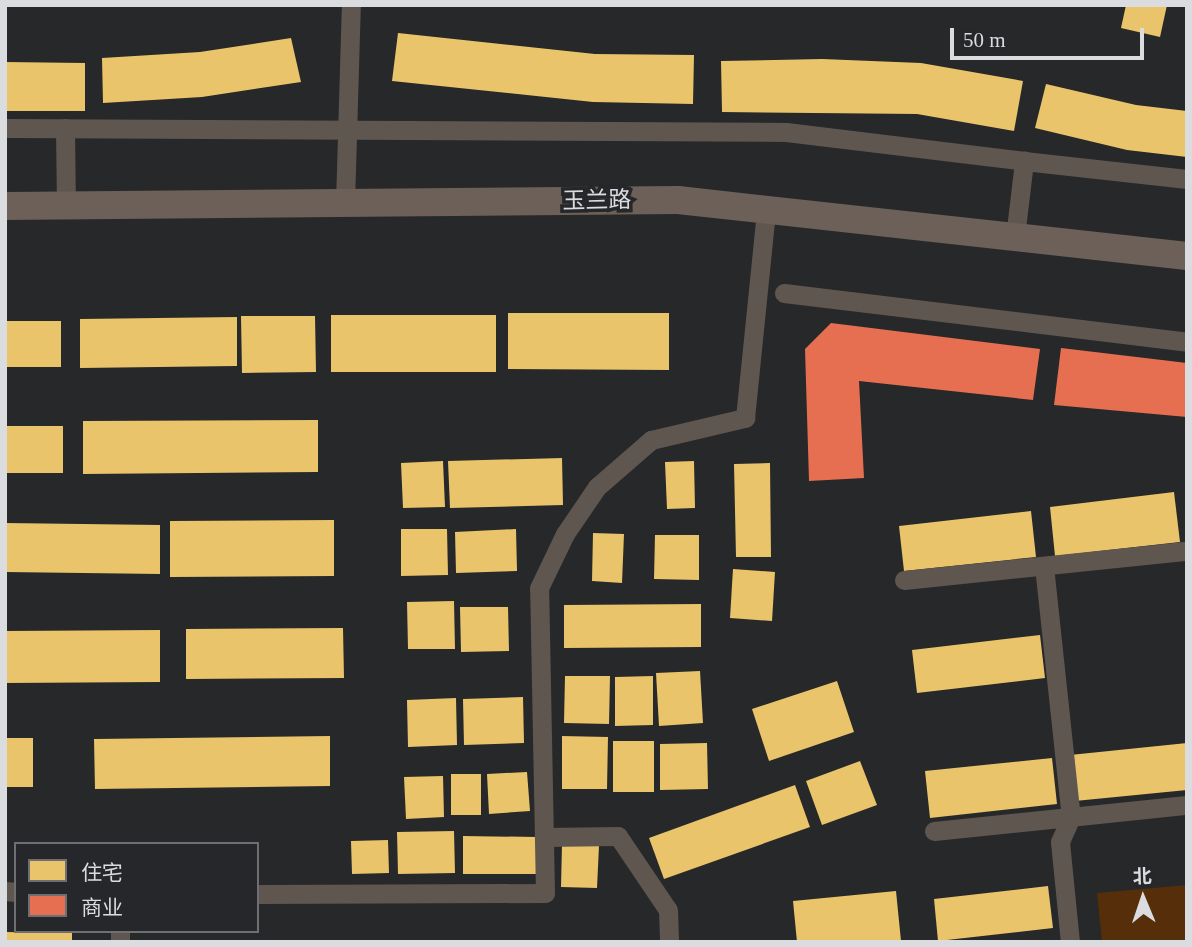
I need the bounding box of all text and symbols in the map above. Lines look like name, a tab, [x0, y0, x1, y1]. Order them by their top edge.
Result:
scale bar	[954, 14, 1148, 58]
text: 50 m	[963, 28, 1006, 52]
street label: 玉兰路	[562, 187, 632, 215]
legend	[14, 842, 259, 933]
text: 住宅	[81, 861, 123, 885]
north arrow	[1108, 863, 1178, 933]
text: 北	[1132, 866, 1152, 887]
text: 商业	[81, 896, 123, 920]

